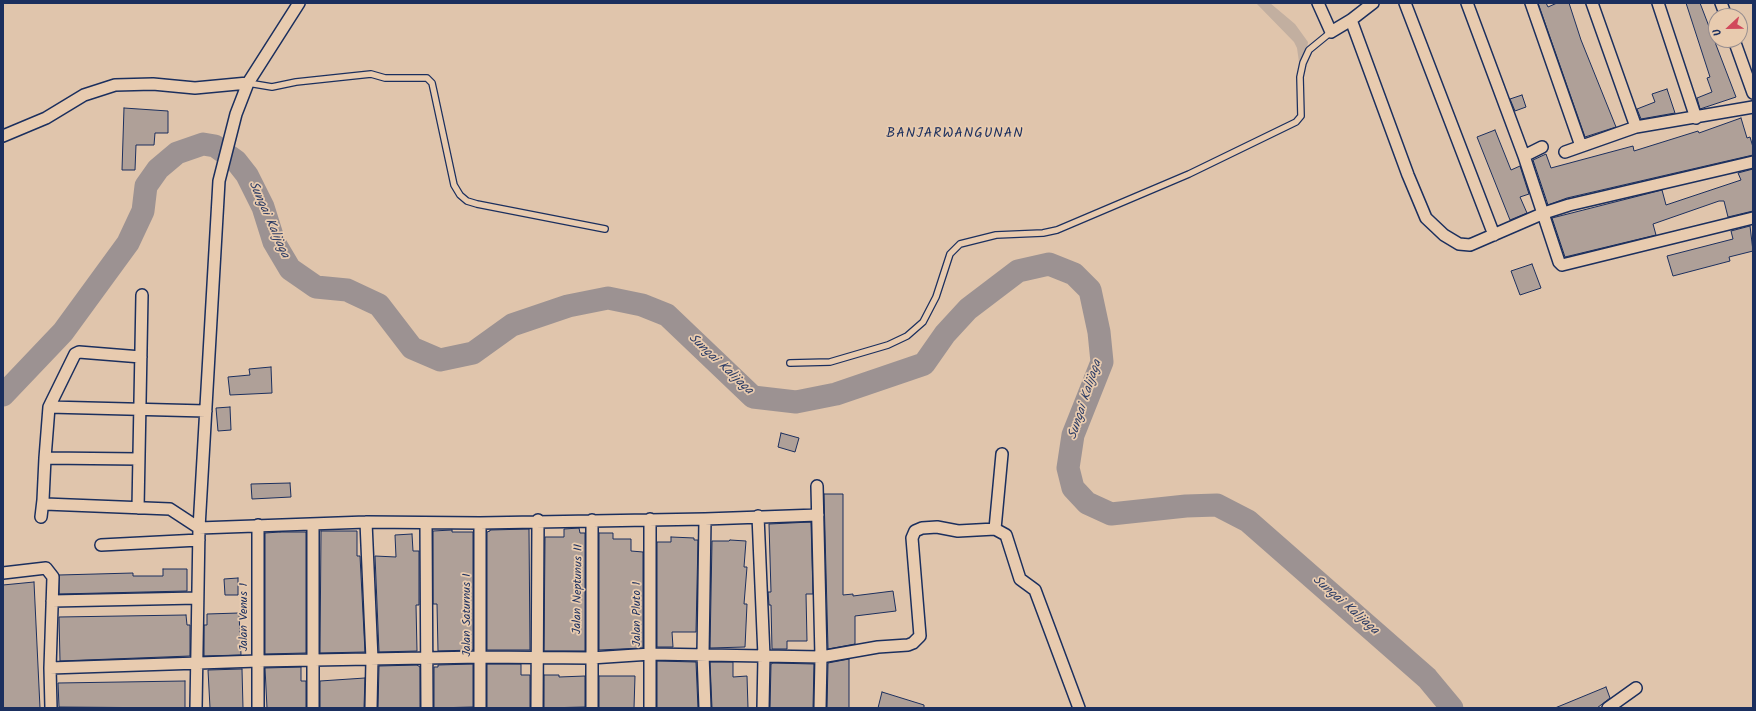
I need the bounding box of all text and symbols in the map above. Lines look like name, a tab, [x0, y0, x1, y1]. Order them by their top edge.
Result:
north arrow	[1708, 8, 1748, 48]
text: U	[1708, 26, 1727, 39]
district label: BANJARWANGUNAN	[886, 127, 1024, 143]
water label: Sungai Kalijaga	[244, 179, 292, 261]
water label: Sungai Kalijaga	[685, 331, 755, 399]
water label: Sungai Kalijaga	[1066, 358, 1106, 442]
street label: Jalan Neptunus II	[571, 544, 587, 634]
street label: Jalan Saturnus I	[461, 573, 475, 657]
water label: Sungai Kalijaga	[1309, 573, 1381, 639]
street label: Jalan Pluto 1	[631, 582, 645, 646]
street label: Jalan Venus 1	[238, 583, 252, 651]

